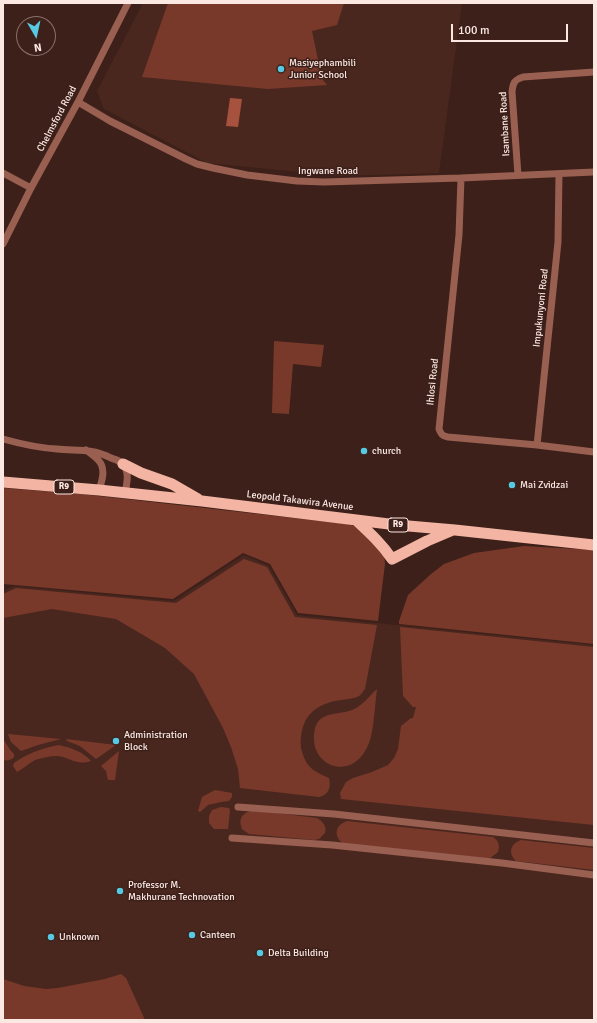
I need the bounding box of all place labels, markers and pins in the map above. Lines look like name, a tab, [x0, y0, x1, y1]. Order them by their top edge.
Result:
place label: Masiyephambili Junior School	[289, 57, 356, 80]
marker: Masiyephambili Junior School	[276, 64, 286, 74]
place label: church	[372, 445, 401, 457]
marker: church	[359, 446, 369, 456]
place label: Mai Zvidzai	[520, 479, 568, 491]
marker: Mai Zvidzai	[507, 480, 517, 490]
place label: Administration Block	[124, 729, 188, 752]
marker: Administration Block	[111, 736, 121, 746]
place label: Professor M. Makhurane Technovation	[128, 879, 235, 902]
marker: Professor M. Makhurane Technovation	[115, 886, 125, 896]
place label: Canteen	[200, 929, 235, 941]
marker: Canteen	[187, 930, 197, 940]
place label: Unknown	[59, 931, 99, 943]
marker: Unknown	[46, 932, 56, 942]
place label: Delta Building	[268, 947, 329, 959]
marker: Delta Building	[255, 948, 265, 958]

